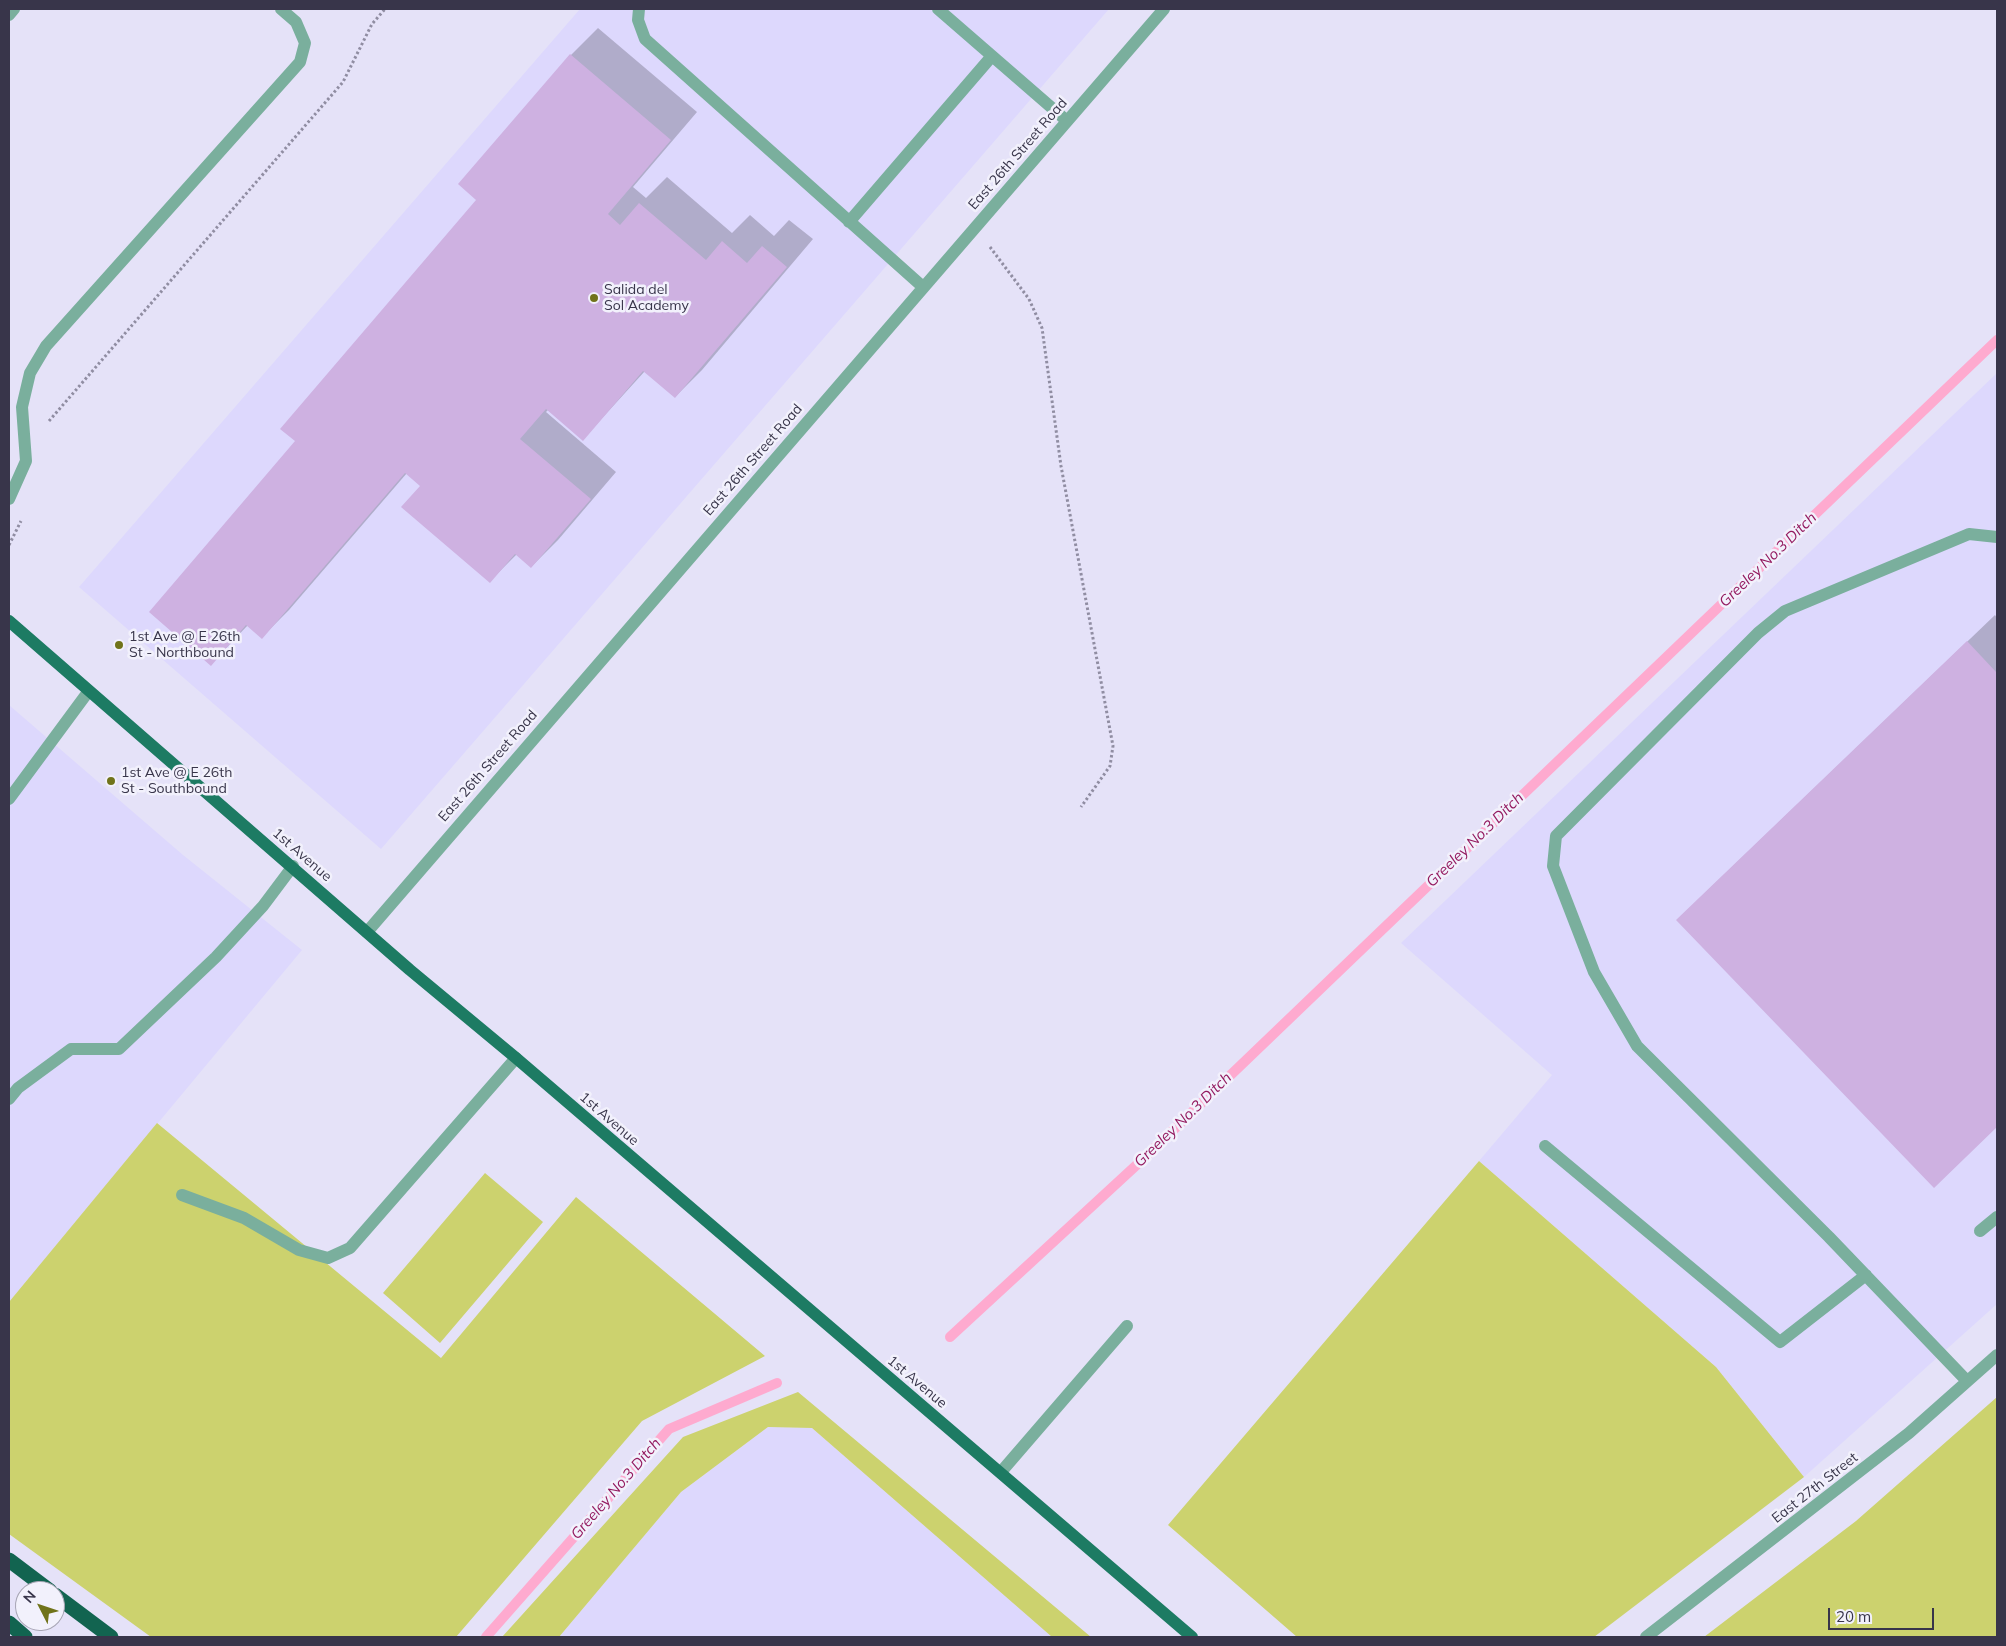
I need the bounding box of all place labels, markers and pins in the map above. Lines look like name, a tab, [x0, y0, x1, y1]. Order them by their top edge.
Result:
place label: Salida del Sol Academy	[604, 282, 689, 314]
marker: Salida del Sol Academy	[588, 292, 600, 304]
place label: 1st Ave @ E 26th St - Northbound	[129, 629, 240, 662]
marker: 1st Ave @ E 26th St - Northbound	[113, 639, 125, 651]
place label: 1st Ave @ E 26th St - Southbound	[121, 765, 232, 798]
marker: 1st Ave @ E 26th St - Southbound	[105, 775, 117, 787]

